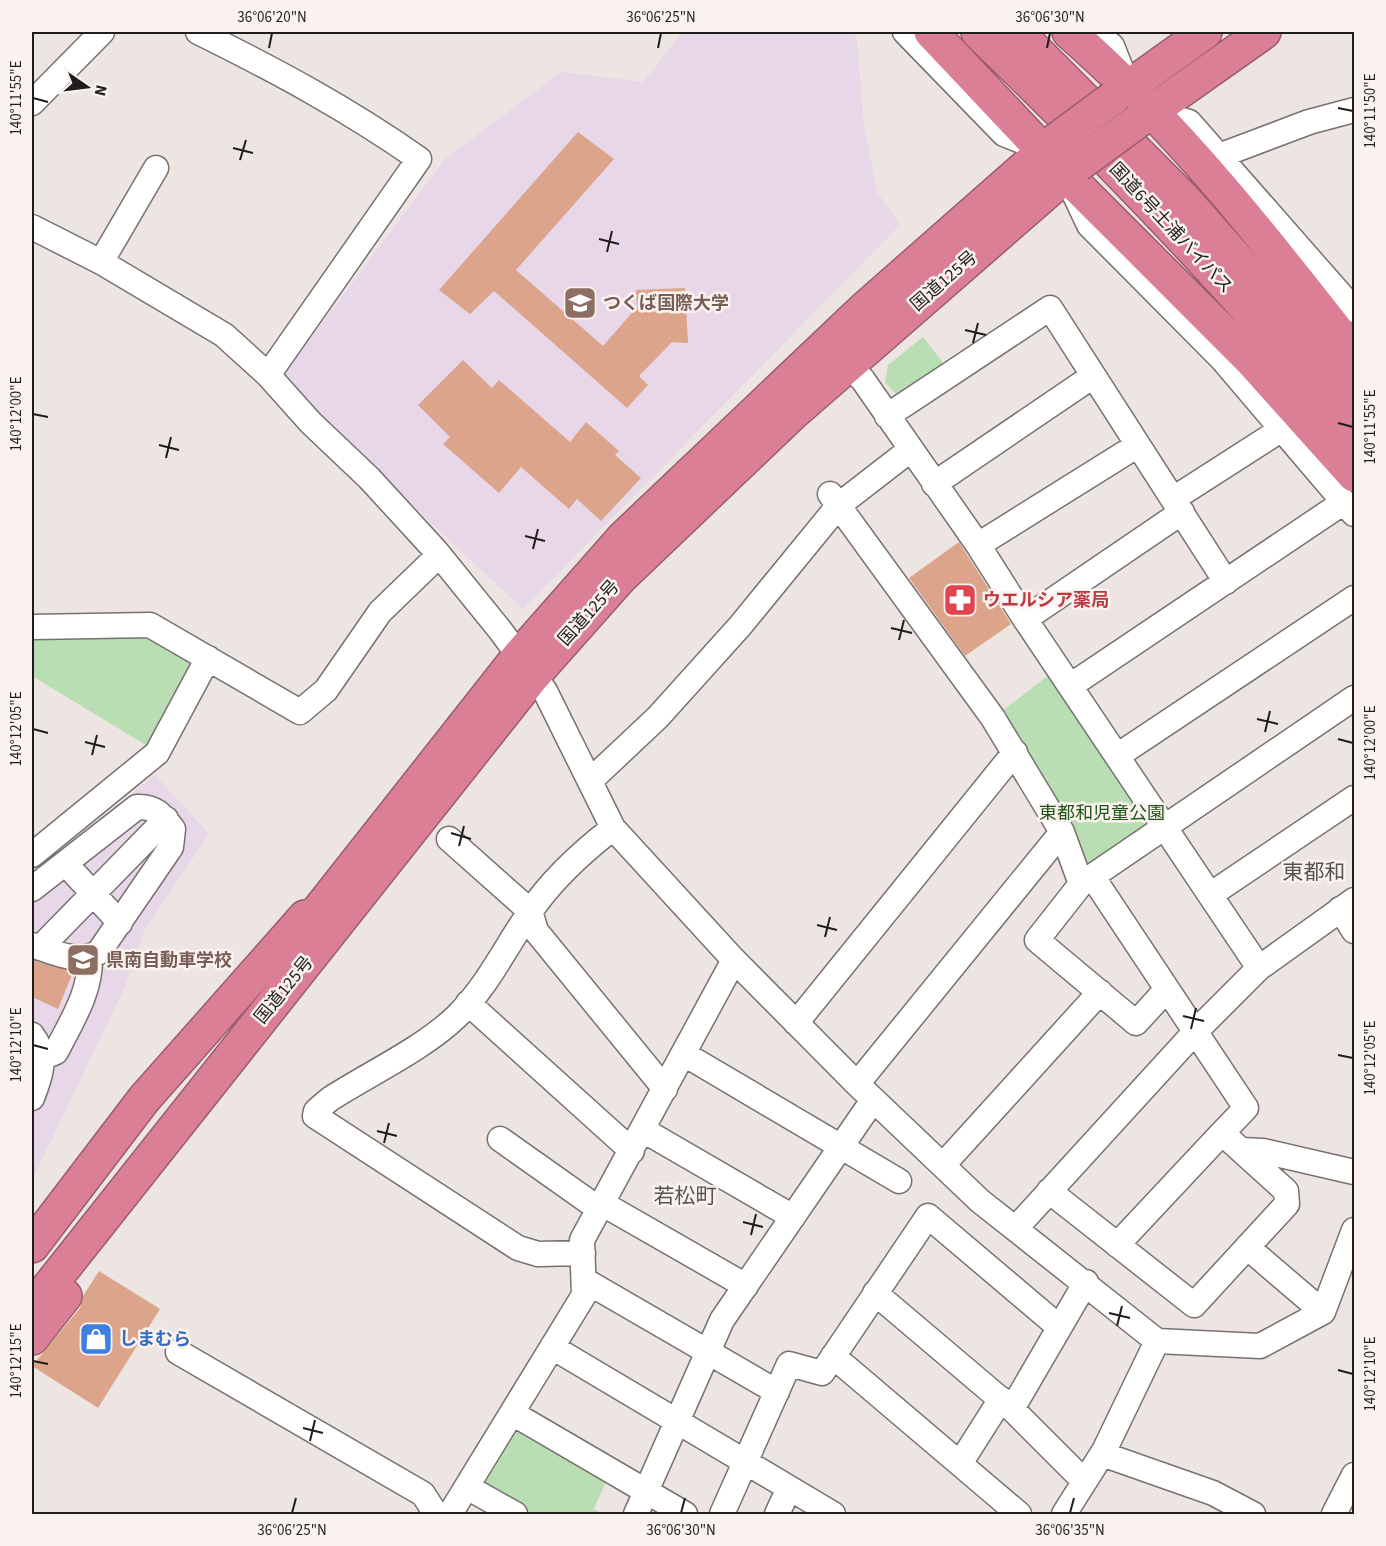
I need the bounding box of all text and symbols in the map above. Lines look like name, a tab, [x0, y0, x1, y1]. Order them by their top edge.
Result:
text: 36°06'20"N	[237, 7, 307, 28]
text: 36°06'25"N	[626, 7, 696, 28]
text: 36°06'30"N	[1015, 7, 1085, 28]
north arrow	[57, 57, 117, 117]
text: 140°11'55"E	[6, 60, 27, 136]
text: 140°11'50"E	[1360, 73, 1381, 149]
text: N	[89, 83, 113, 98]
street label: 国道6号土浦バイパス	[1104, 157, 1238, 299]
street label: 国道125号	[905, 245, 983, 317]
school or university icon: つくば国際大学	[562, 285, 598, 321]
place label: つくば国際大学	[603, 291, 729, 316]
text: 140°12'00"E	[6, 376, 27, 452]
text: 140°11'55"E	[1360, 389, 1381, 465]
street label: 国道125号	[553, 575, 625, 651]
pharmacy icon: ウエルシア薬局	[942, 582, 978, 618]
place label: ウエルシア薬局	[983, 588, 1109, 613]
text: 140°12'05"E	[6, 691, 27, 767]
text: 140°12'00"E	[1360, 705, 1381, 781]
park label: 東都和児童公園	[1039, 801, 1165, 826]
district label: 東都和	[1283, 857, 1346, 887]
school or university icon: 県南自動車学校	[65, 942, 101, 978]
place label: 県南自動車学校	[106, 948, 232, 973]
street label: 国道125号	[249, 951, 319, 1029]
text: 140°12'10"E	[6, 1007, 27, 1083]
text: 140°12'05"E	[1360, 1020, 1381, 1096]
district label: 若松町	[654, 1181, 717, 1211]
shop icon: しまむら	[78, 1321, 114, 1357]
text: 140°12'15"E	[6, 1323, 27, 1399]
place label: しまむら	[119, 1327, 191, 1352]
text: 140°12'10"E	[1360, 1336, 1381, 1412]
text: 36°06'25"N	[257, 1520, 327, 1541]
text: 36°06'30"N	[646, 1520, 716, 1541]
text: 36°06'35"N	[1035, 1520, 1105, 1541]

